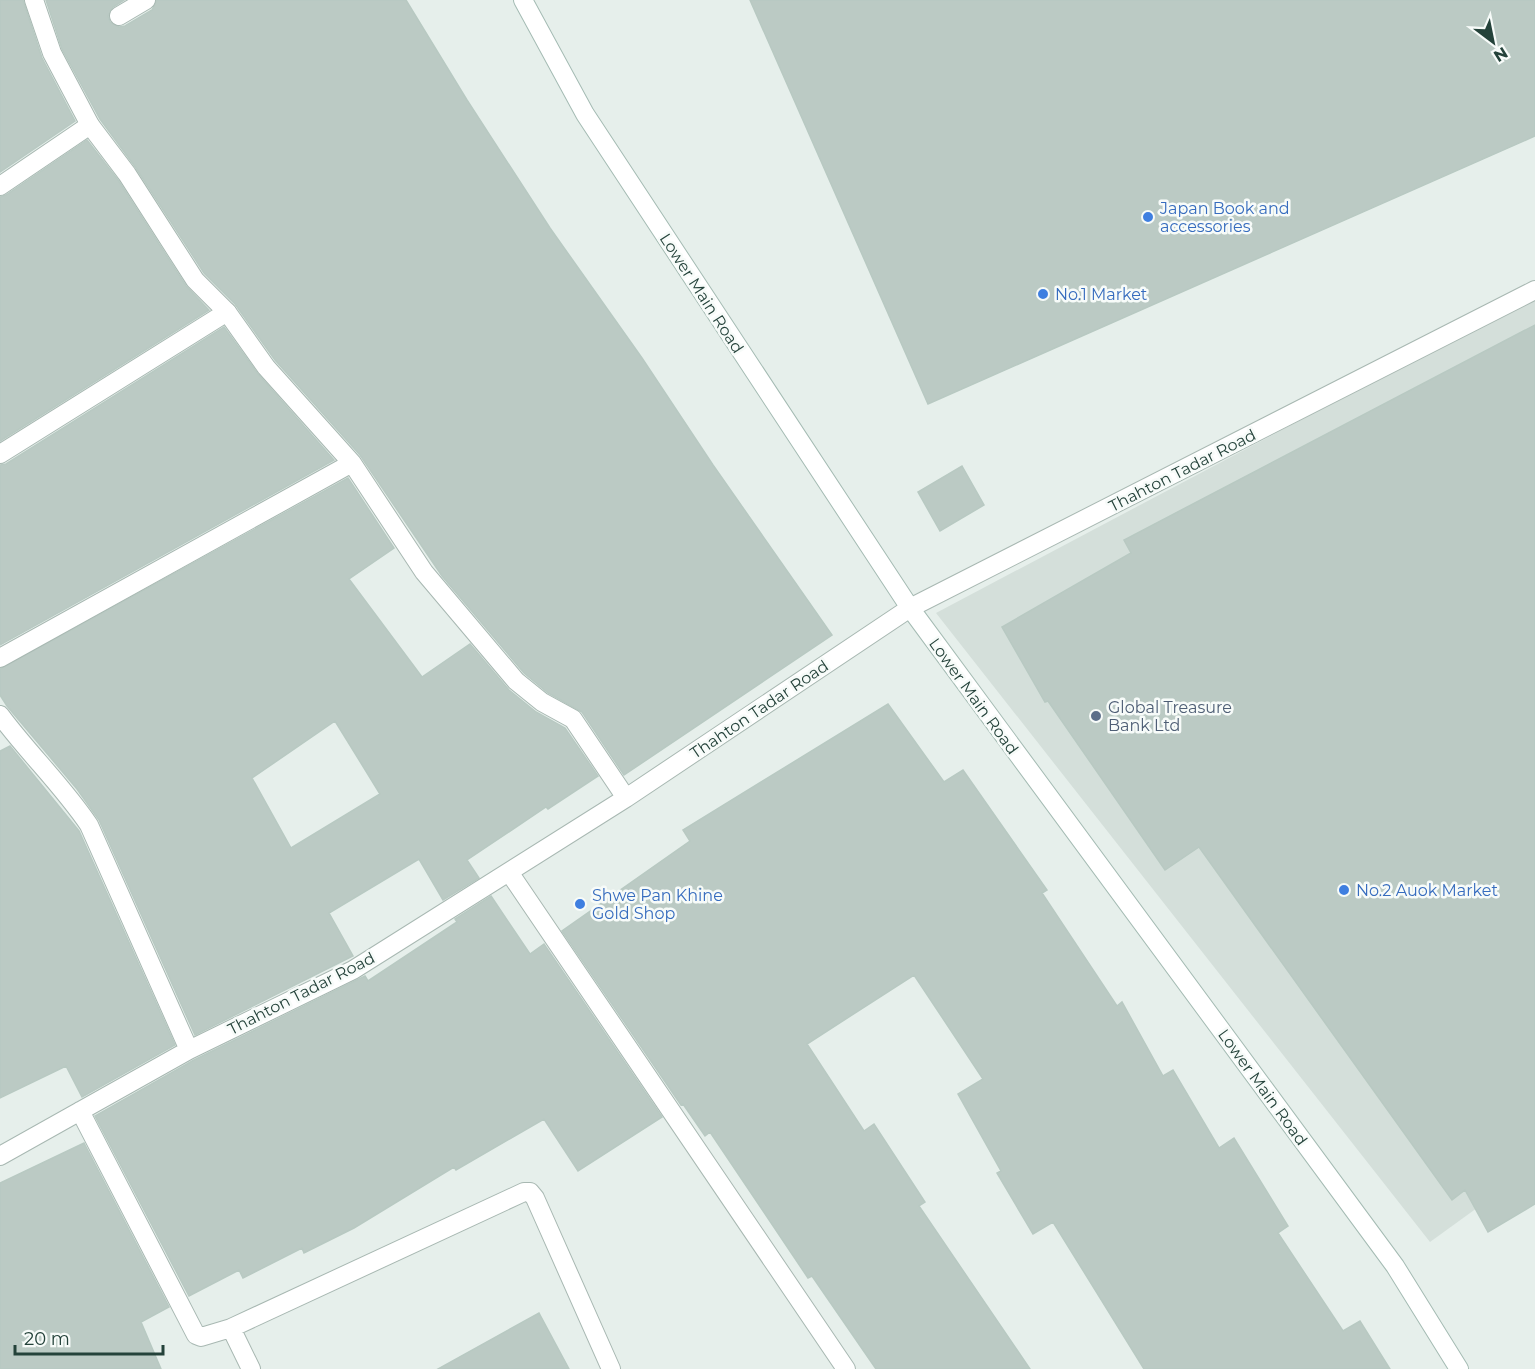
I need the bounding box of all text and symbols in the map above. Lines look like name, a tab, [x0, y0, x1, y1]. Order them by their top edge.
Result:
north arrow	[1463, 12, 1523, 72]
text: N	[1490, 43, 1511, 66]
place label: Japan Book and accessories	[1159, 199, 1290, 236]
marker: Japan Book and accessories	[1141, 210, 1155, 224]
street label: Lower Main Road	[656, 230, 747, 357]
place label: No.1 Market	[1055, 285, 1148, 304]
marker: No.1 Market	[1036, 287, 1050, 301]
street label: Thahton Tadar Road	[1106, 425, 1259, 516]
street label: Lower Main Road	[925, 634, 1022, 758]
street label: Thahton Tadar Road	[687, 656, 832, 763]
place label: Global Treasure Bank Ltd	[1108, 698, 1232, 735]
marker: Global Treasure Bank Ltd	[1089, 709, 1103, 723]
place label: No.2 Auok Market	[1356, 881, 1498, 900]
marker: No.2 Auok Market	[1337, 883, 1351, 897]
place label: Shwe Pan Khine Gold Shop	[592, 886, 723, 923]
marker: Shwe Pan Khine Gold Shop	[573, 897, 587, 911]
street label: Thahton Tadar Road	[225, 948, 378, 1039]
street label: Lower Main Road	[1214, 1025, 1311, 1149]
scale bar	[15, 1318, 164, 1356]
text: 20 m	[24, 1328, 70, 1350]

